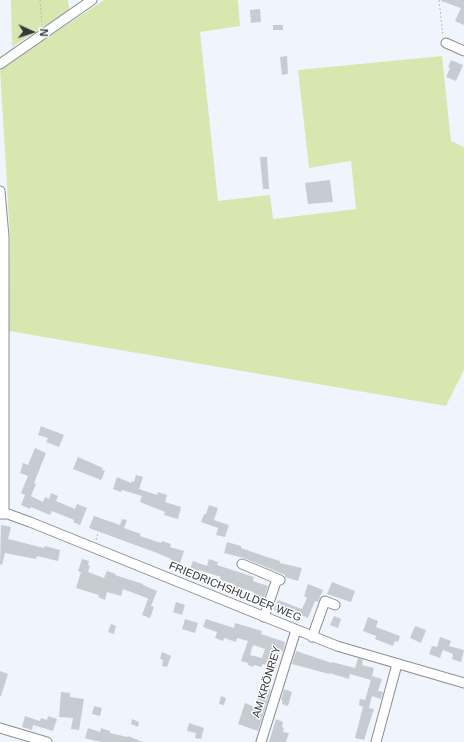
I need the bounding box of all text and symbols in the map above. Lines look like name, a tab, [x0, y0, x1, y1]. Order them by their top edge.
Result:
north arrow	[12, 12, 52, 52]
text: N	[38, 28, 50, 37]
street label: FRIEDRICHSHULDER WEG	[167, 559, 303, 625]
street label: AM KRÖNREY	[250, 645, 284, 719]

